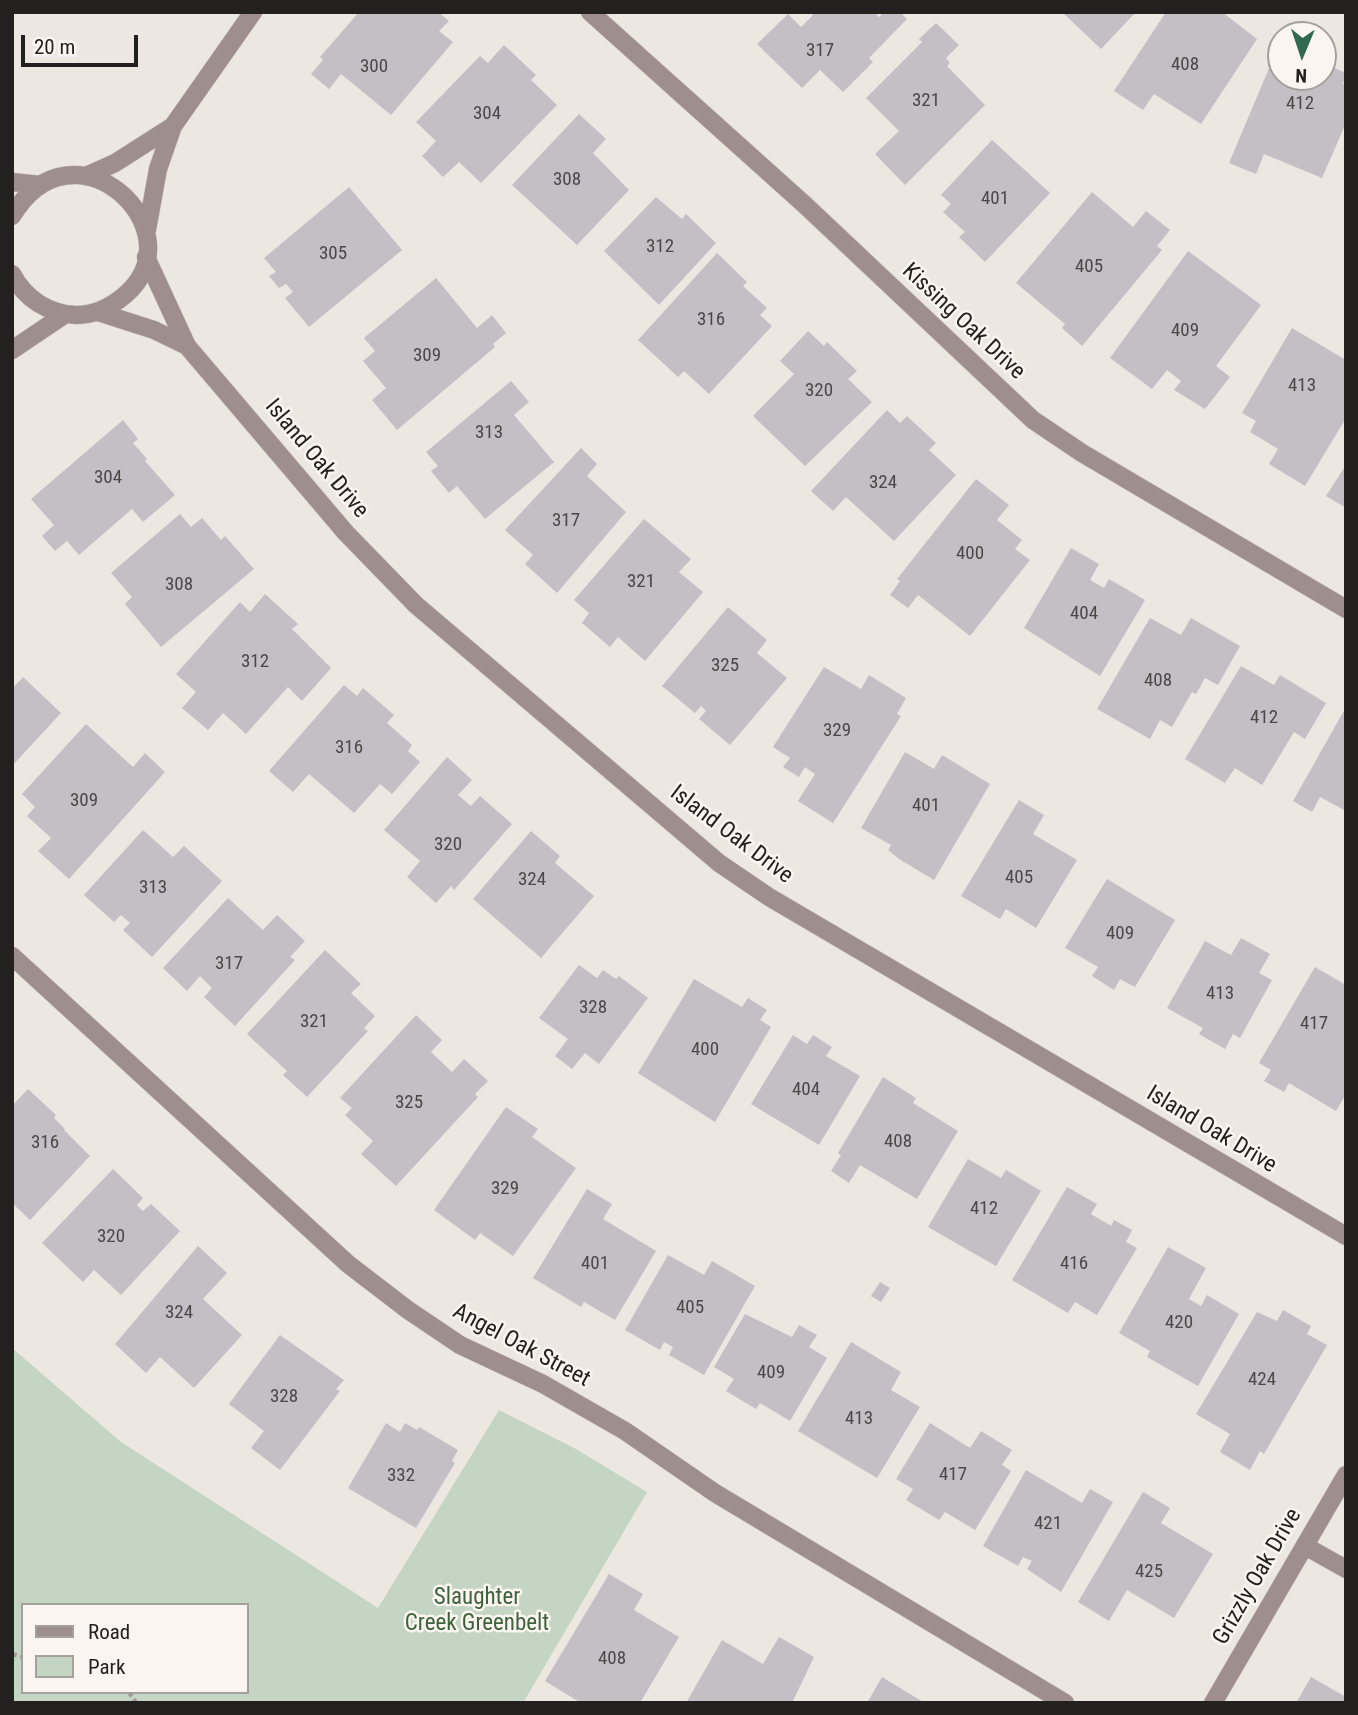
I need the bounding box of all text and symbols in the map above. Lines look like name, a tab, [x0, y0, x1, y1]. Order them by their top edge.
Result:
scale bar	[24, 21, 142, 65]
north arrow	[1267, 21, 1337, 91]
text: 20 m	[34, 35, 75, 59]
house number: 317	[806, 40, 834, 62]
house number: 408	[1171, 54, 1199, 76]
house number: 300	[360, 56, 388, 78]
text: N	[1295, 64, 1308, 87]
house number: 321	[912, 90, 940, 112]
house number: 412	[1286, 93, 1314, 115]
house number: 304	[473, 103, 501, 125]
house number: 308	[553, 169, 581, 191]
house number: 401	[981, 188, 1009, 210]
house number: 312	[646, 236, 674, 258]
house number: 305	[319, 243, 347, 265]
house number: 405	[1075, 256, 1103, 278]
street label: Kissing Oak Drive	[896, 258, 1030, 386]
house number: 316	[697, 309, 725, 331]
house number: 409	[1171, 320, 1199, 342]
house number: 309	[413, 345, 441, 367]
house number: 413	[1288, 375, 1316, 397]
house number: 320	[805, 380, 833, 402]
street label: Island Oak Drive	[258, 394, 374, 524]
house number: 313	[475, 422, 503, 444]
house number: 304	[94, 467, 122, 489]
house number: 324	[869, 472, 897, 494]
house number: 317	[552, 510, 580, 532]
house number: 400	[956, 543, 984, 565]
house number: 321	[627, 571, 655, 593]
house number: 308	[165, 574, 193, 596]
house number: 404	[1070, 603, 1098, 625]
house number: 312	[241, 651, 269, 673]
house number: 325	[711, 655, 739, 677]
house number: 408	[1144, 670, 1172, 692]
house number: 412	[1250, 707, 1278, 729]
house number: 329	[823, 720, 851, 742]
house number: 316	[335, 737, 363, 759]
street label: Island Oak Drive	[664, 780, 798, 890]
house number: 309	[70, 790, 98, 812]
house number: 401	[912, 795, 940, 817]
house number: 320	[434, 834, 462, 856]
house number: 405	[1005, 867, 1033, 889]
house number: 324	[518, 869, 546, 891]
house number: 313	[139, 877, 167, 899]
house number: 409	[1106, 923, 1134, 945]
house number: 317	[215, 953, 243, 975]
house number: 413	[1206, 983, 1234, 1005]
house number: 328	[579, 997, 607, 1019]
house number: 321	[300, 1011, 328, 1033]
house number: 417	[1300, 1013, 1328, 1035]
house number: 400	[691, 1039, 719, 1061]
house number: 404	[792, 1079, 820, 1101]
street label: Island Oak Drive	[1141, 1080, 1281, 1180]
house number: 325	[395, 1092, 423, 1114]
house number: 408	[884, 1131, 912, 1153]
house number: 316	[31, 1132, 59, 1154]
house number: 329	[491, 1178, 519, 1200]
house number: 412	[970, 1198, 998, 1220]
house number: 320	[97, 1226, 125, 1248]
house number: 401	[581, 1253, 609, 1275]
house number: 416	[1060, 1253, 1088, 1275]
house number: 405	[676, 1297, 704, 1319]
street label: Angel Oak Street	[448, 1298, 594, 1394]
house number: 324	[165, 1302, 193, 1324]
house number: 420	[1165, 1312, 1193, 1334]
house number: 409	[757, 1362, 785, 1384]
house number: 424	[1248, 1369, 1276, 1391]
house number: 328	[270, 1386, 298, 1408]
house number: 413	[845, 1408, 873, 1430]
house number: 417	[939, 1464, 967, 1486]
house number: 332	[387, 1465, 415, 1487]
street label: Grizzly Oak Drive	[1208, 1504, 1308, 1650]
house number: 421	[1034, 1513, 1062, 1535]
house number: 425	[1135, 1561, 1163, 1583]
park label: Slaughter Creek Greenbelt	[405, 1584, 549, 1638]
legend	[21, 1603, 248, 1694]
text: Road	[88, 1620, 130, 1644]
house number: 408	[598, 1648, 626, 1670]
text: Park	[88, 1655, 125, 1679]

